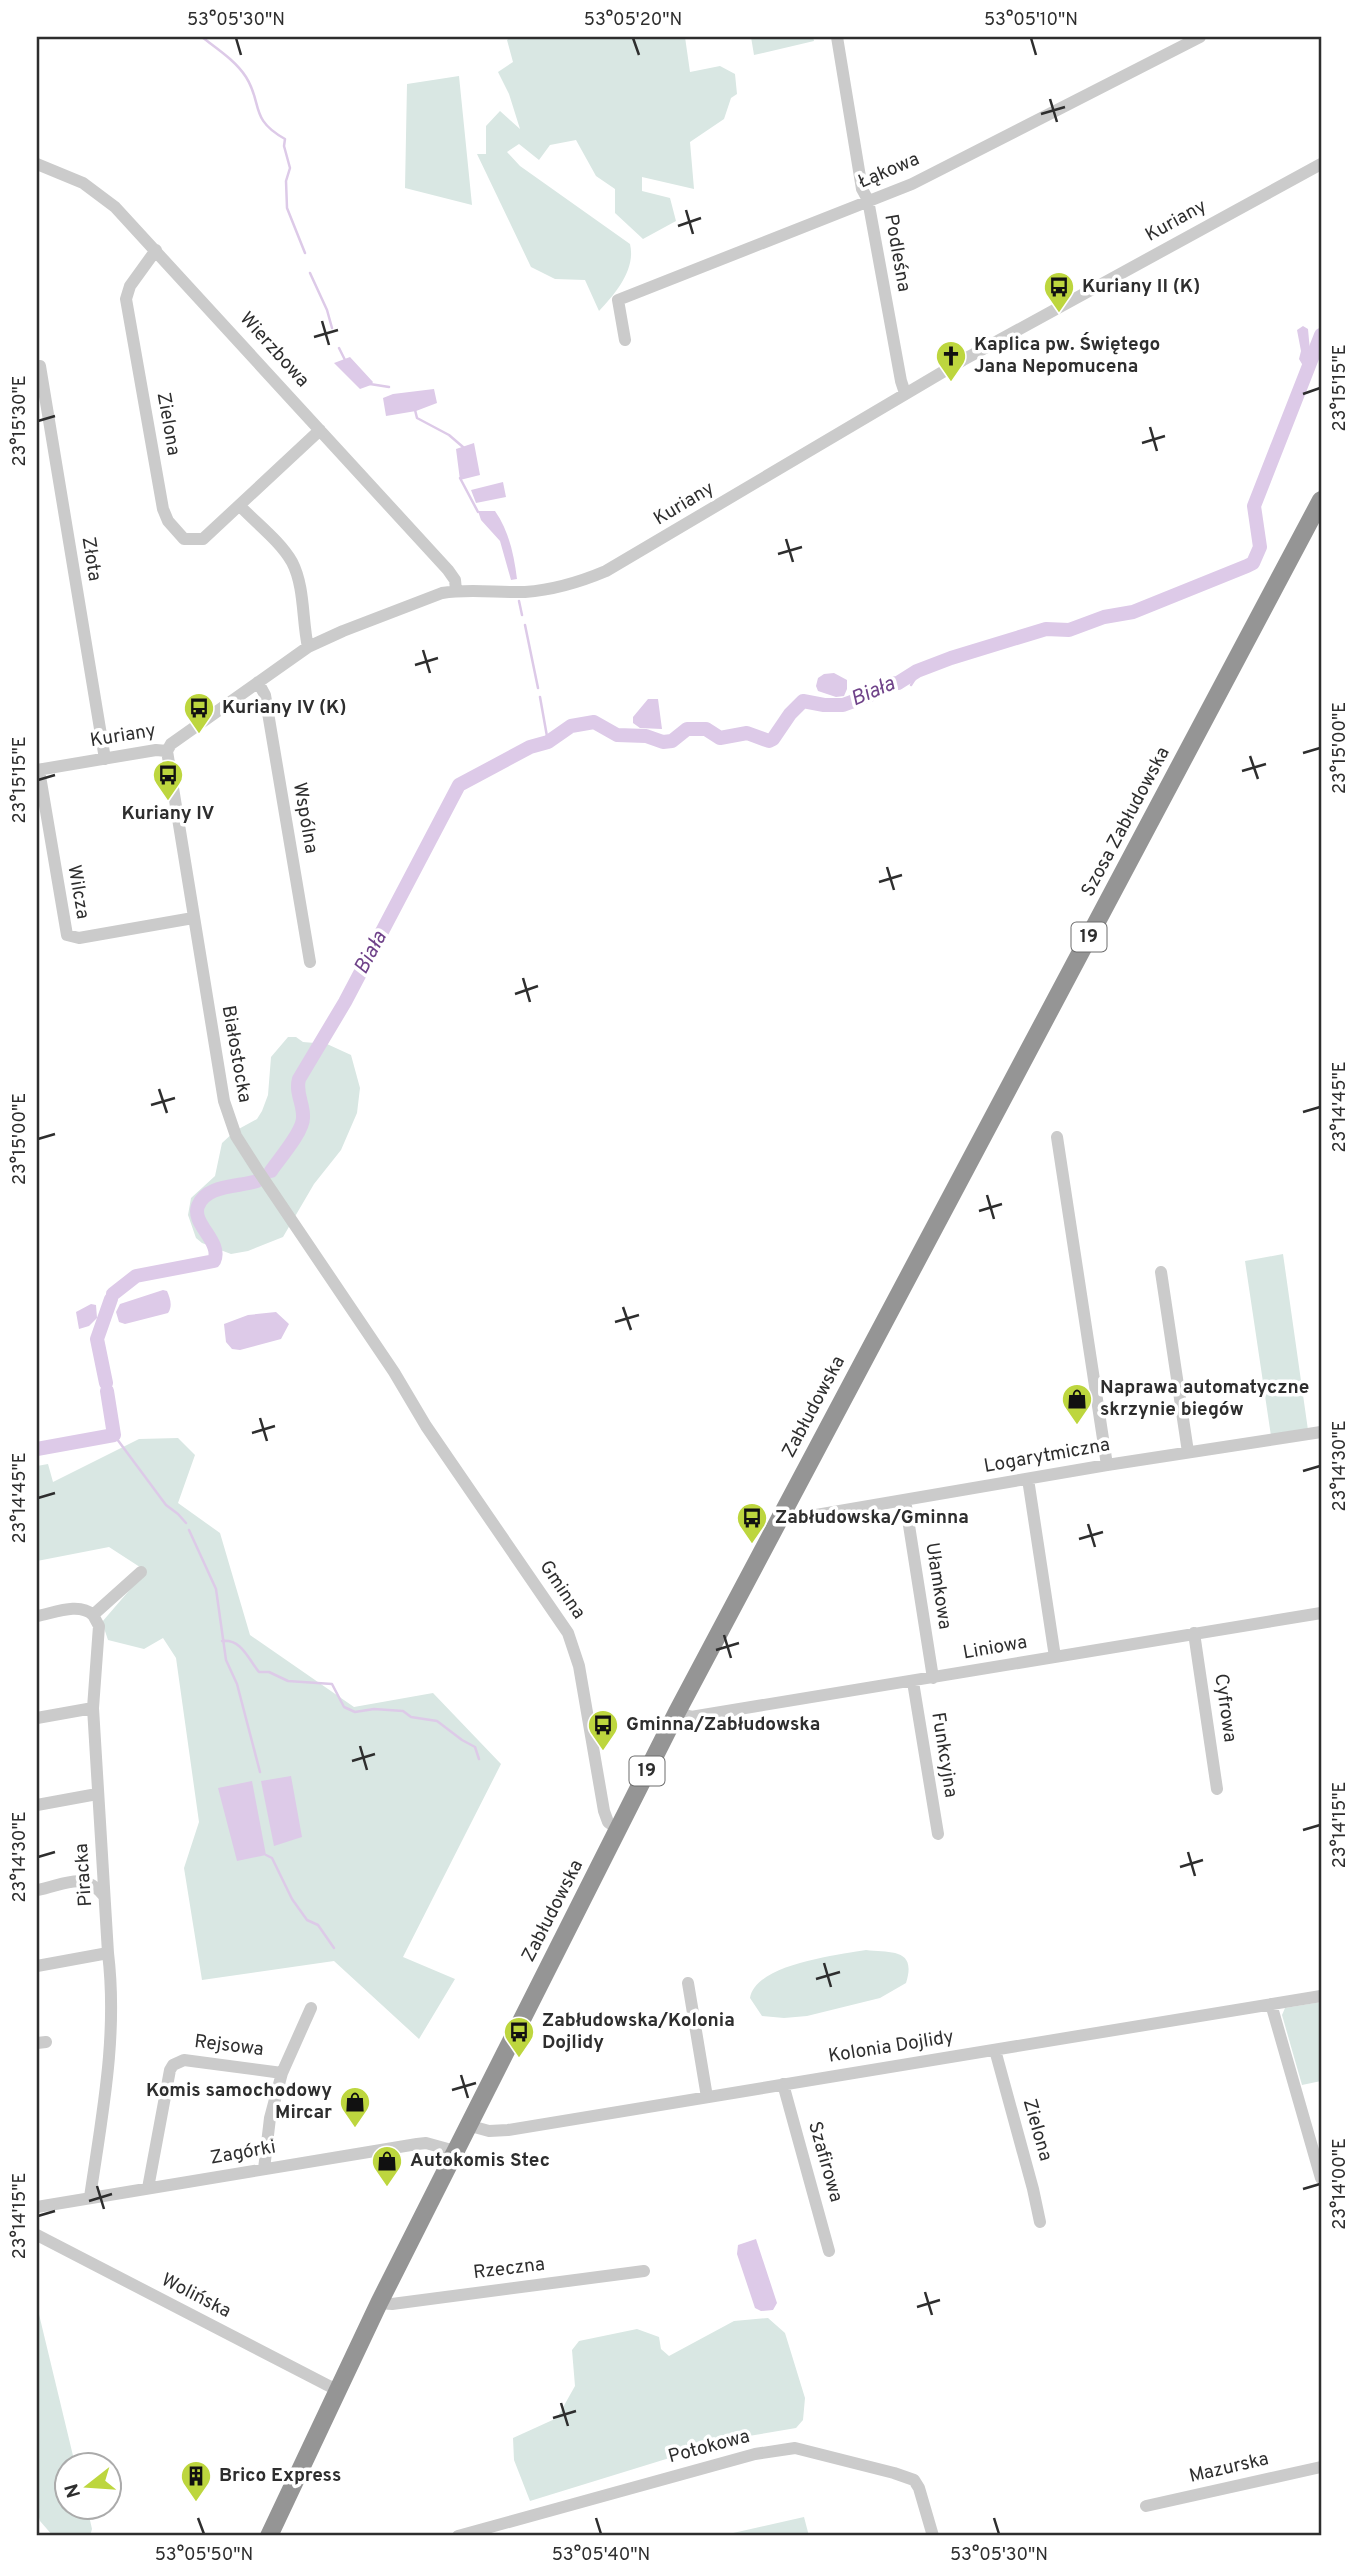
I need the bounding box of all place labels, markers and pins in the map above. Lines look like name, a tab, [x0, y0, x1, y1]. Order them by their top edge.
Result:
bus stop icon: Kuriany II (K)	[1042, 270, 1076, 314]
place label: Kuriany II (K)	[1082, 275, 1200, 299]
place label: Kaplica pw. Świętego Jana Nepomucena	[974, 332, 1160, 379]
church icon: Kaplica pw. Świętego Jana Nepomucena	[934, 339, 968, 383]
bus stop icon: Kuriany IV (K)	[182, 691, 216, 735]
place label: Kuriany IV (K)	[222, 696, 347, 720]
bus stop icon: Kuriany IV	[151, 758, 185, 802]
place label: Kuriany IV	[121, 802, 215, 826]
place label: Naprawa automatyczne skrzynie biegów	[1100, 1376, 1309, 1422]
shop icon: Naprawa automatyczne skrzynie biegów	[1060, 1382, 1094, 1426]
bus stop icon: Zabłudowska/Gminna	[735, 1501, 769, 1545]
place label: Zabłudowska/Gminna	[775, 1506, 969, 1530]
bus stop icon: Gminna/Zabłudowska	[586, 1708, 620, 1752]
place label: Gminna/Zabłudowska	[626, 1713, 820, 1737]
place label: Zabłudowska/Kolonia Dojlidy	[542, 2009, 735, 2055]
bus stop icon: Zabłudowska/Kolonia Dojlidy	[502, 2015, 536, 2059]
place label: Komis samochodowy Mircar	[146, 2079, 332, 2125]
shop icon: Komis samochodowy Mircar	[338, 2085, 372, 2129]
shop icon: Autokomis Stec	[370, 2144, 404, 2188]
place label: Autokomis Stec	[410, 2149, 550, 2173]
building icon: Brico Express	[179, 2459, 213, 2503]
place label: Brico Express	[219, 2464, 341, 2488]

